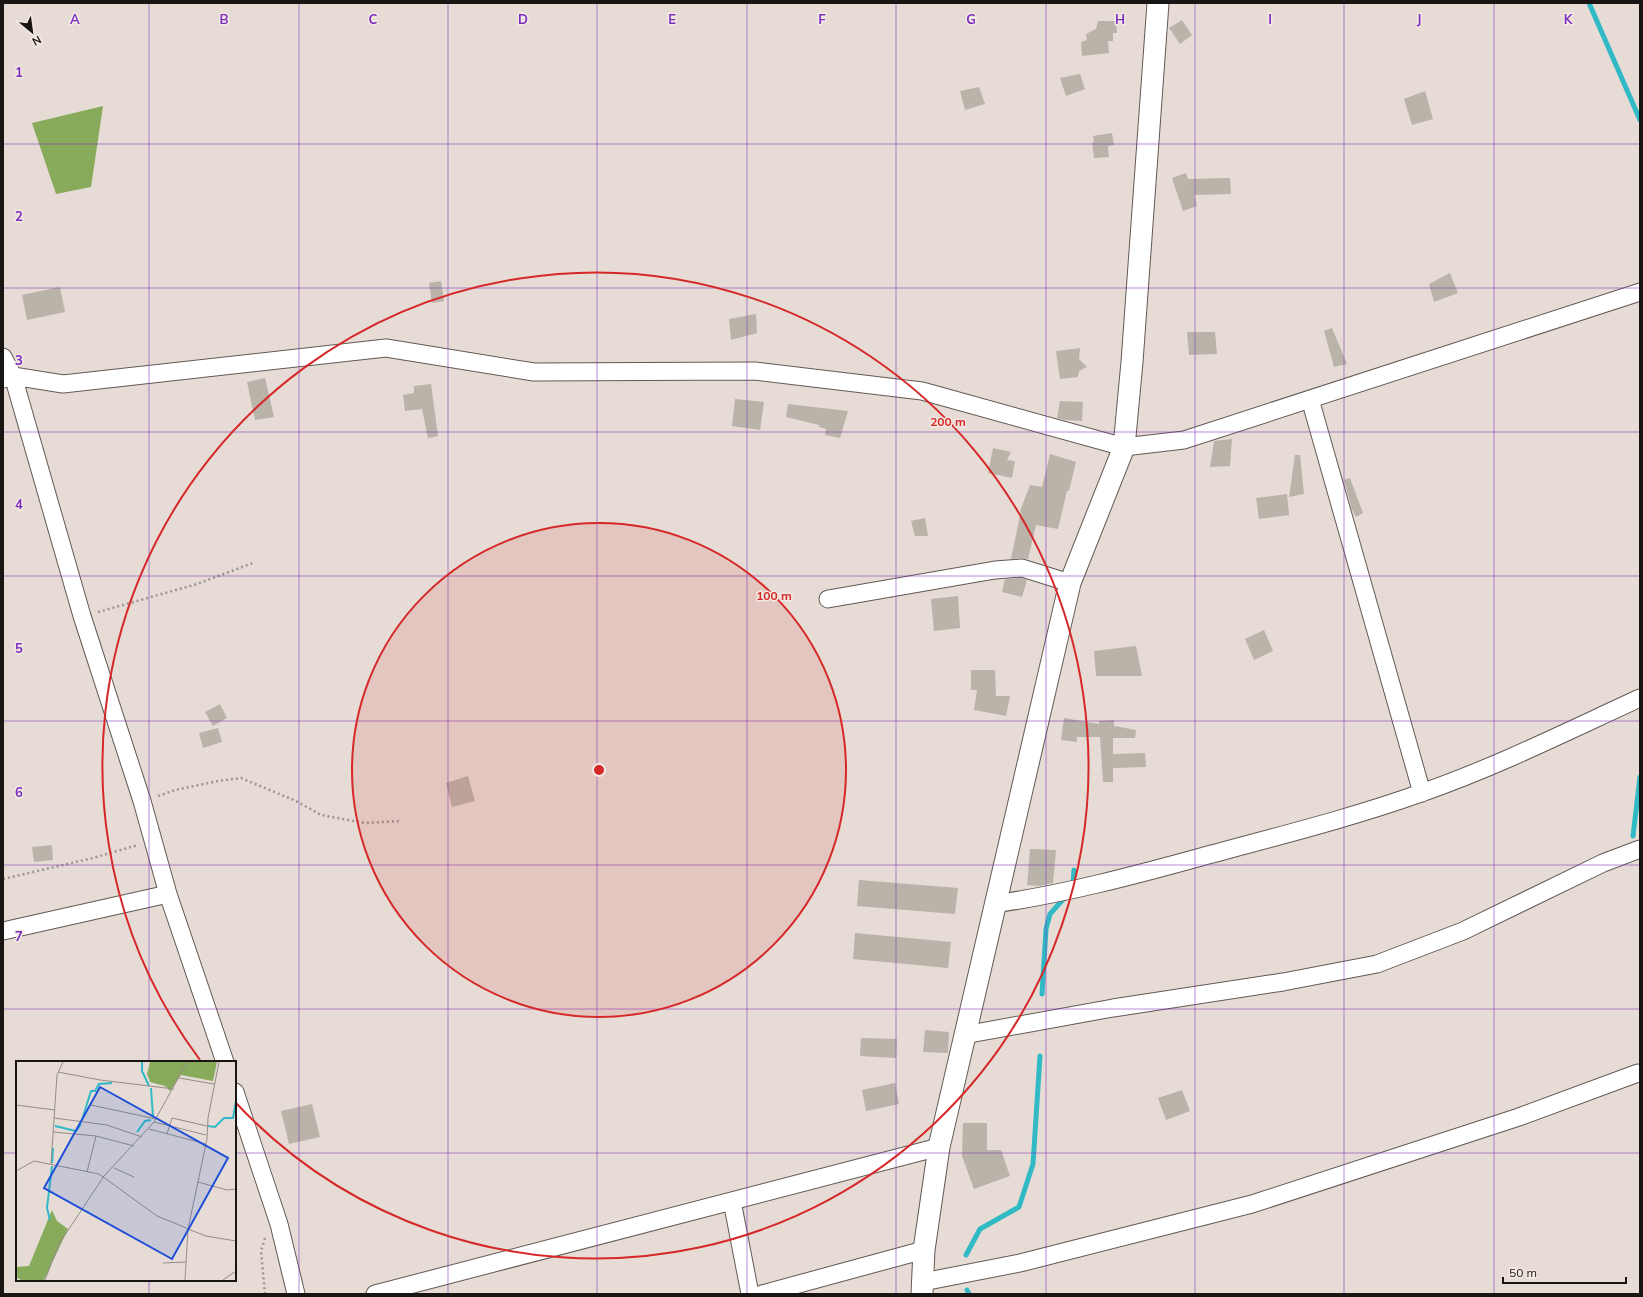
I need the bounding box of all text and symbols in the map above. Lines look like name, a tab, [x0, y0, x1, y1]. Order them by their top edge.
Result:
text: A	[70, 11, 80, 27]
text: B	[220, 11, 229, 27]
text: C	[369, 11, 378, 27]
text: D	[518, 11, 528, 27]
text: E	[668, 11, 676, 27]
text: F	[818, 11, 826, 27]
text: G	[966, 11, 976, 27]
text: H	[1115, 11, 1125, 27]
text: I	[1268, 11, 1272, 27]
text: J	[1417, 11, 1421, 27]
text: K	[1564, 11, 1574, 27]
north arrow	[12, 12, 52, 52]
text: N	[30, 33, 44, 49]
text: 1	[15, 64, 23, 80]
text: 2	[15, 208, 23, 224]
text: 3	[15, 352, 23, 368]
text: 200 m	[930, 414, 966, 429]
text: 4	[15, 496, 23, 512]
text: 100 m	[756, 588, 792, 603]
text: 5	[15, 640, 23, 656]
centre of rings	[592, 763, 606, 777]
text: 6	[15, 784, 23, 800]
text: 7	[15, 928, 23, 944]
inset map	[16, 1061, 236, 1281]
scale bar	[1503, 1259, 1626, 1285]
text: 50 m	[1509, 1265, 1537, 1280]

